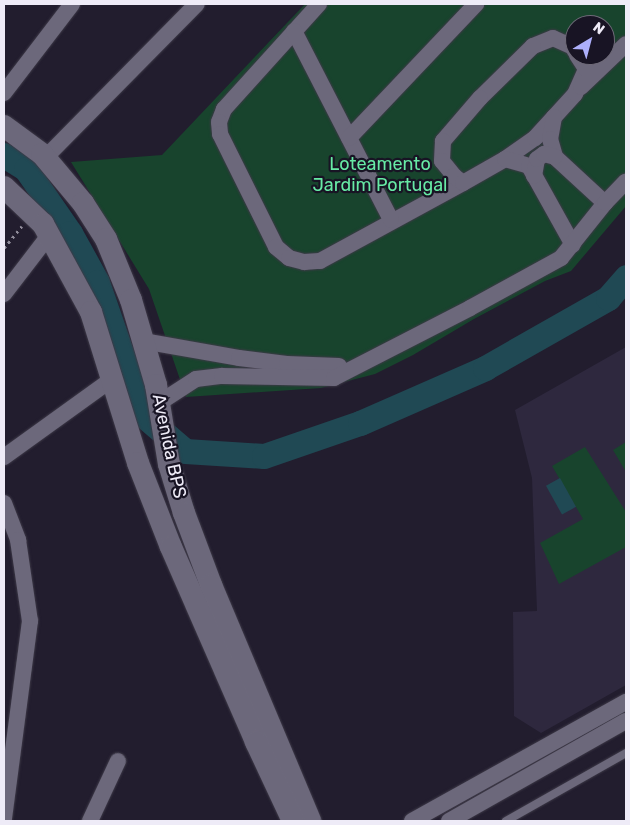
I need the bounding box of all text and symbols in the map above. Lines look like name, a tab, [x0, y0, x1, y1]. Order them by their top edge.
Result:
north arrow	[565, 15, 615, 65]
text: N	[590, 19, 608, 38]
park label: Loteamento Jardim Portugal	[313, 154, 447, 196]
street label: Avenida BPS	[147, 392, 191, 500]

